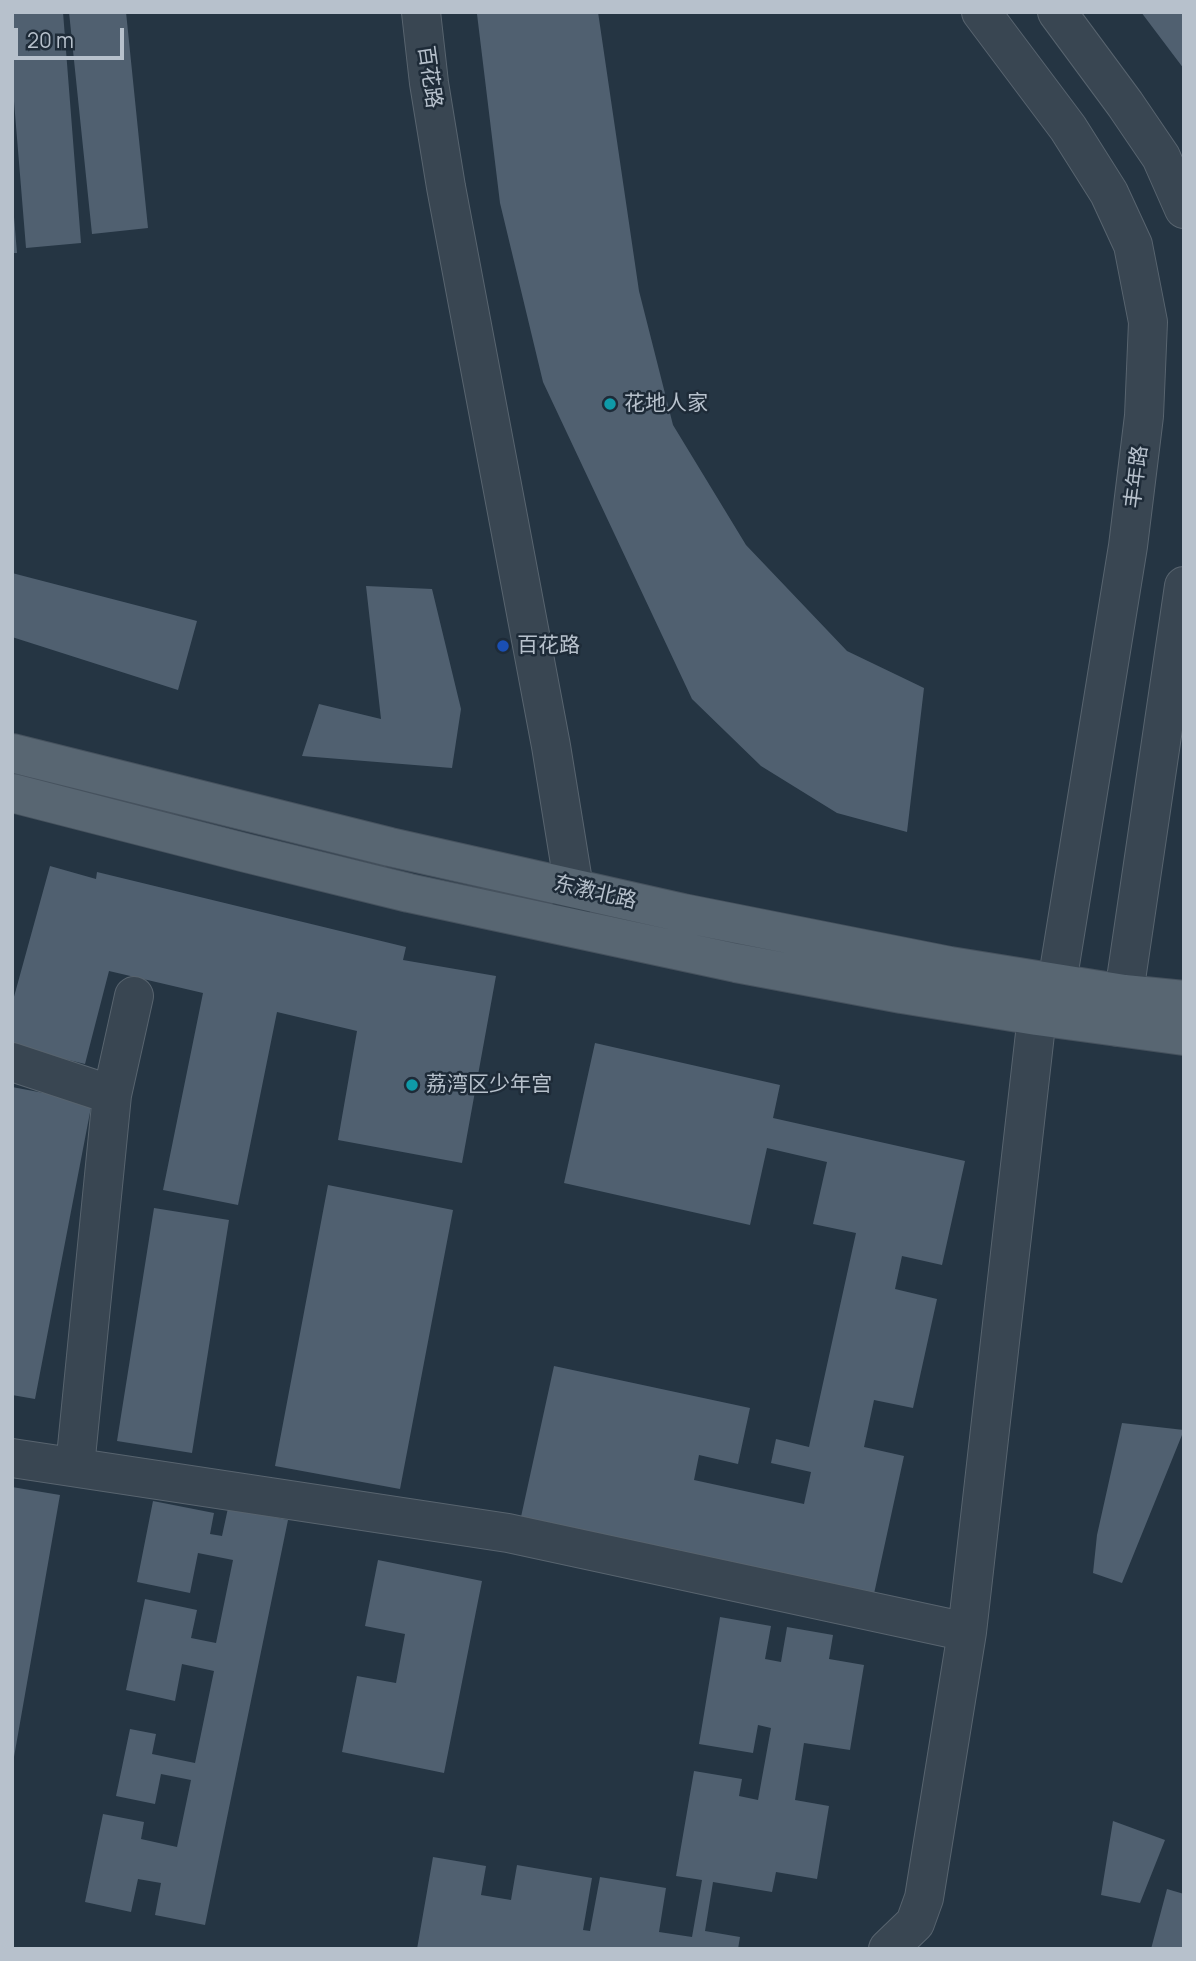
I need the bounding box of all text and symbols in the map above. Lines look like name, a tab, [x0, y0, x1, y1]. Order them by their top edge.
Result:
scale bar	[18, 14, 128, 58]
text: 20 m	[27, 26, 74, 54]
street label: 百花路	[412, 44, 446, 110]
place label: 花地人家	[624, 391, 708, 417]
marker: 花地人家	[602, 396, 618, 412]
street label: 丰年路	[1121, 444, 1153, 510]
place label: 百花路	[517, 633, 580, 659]
marker: 百花路	[495, 638, 511, 654]
street label: 东漖北路	[551, 871, 639, 915]
place label: 荔湾区少年宫	[426, 1072, 552, 1098]
marker: 荔湾区少年宫	[404, 1077, 420, 1093]

